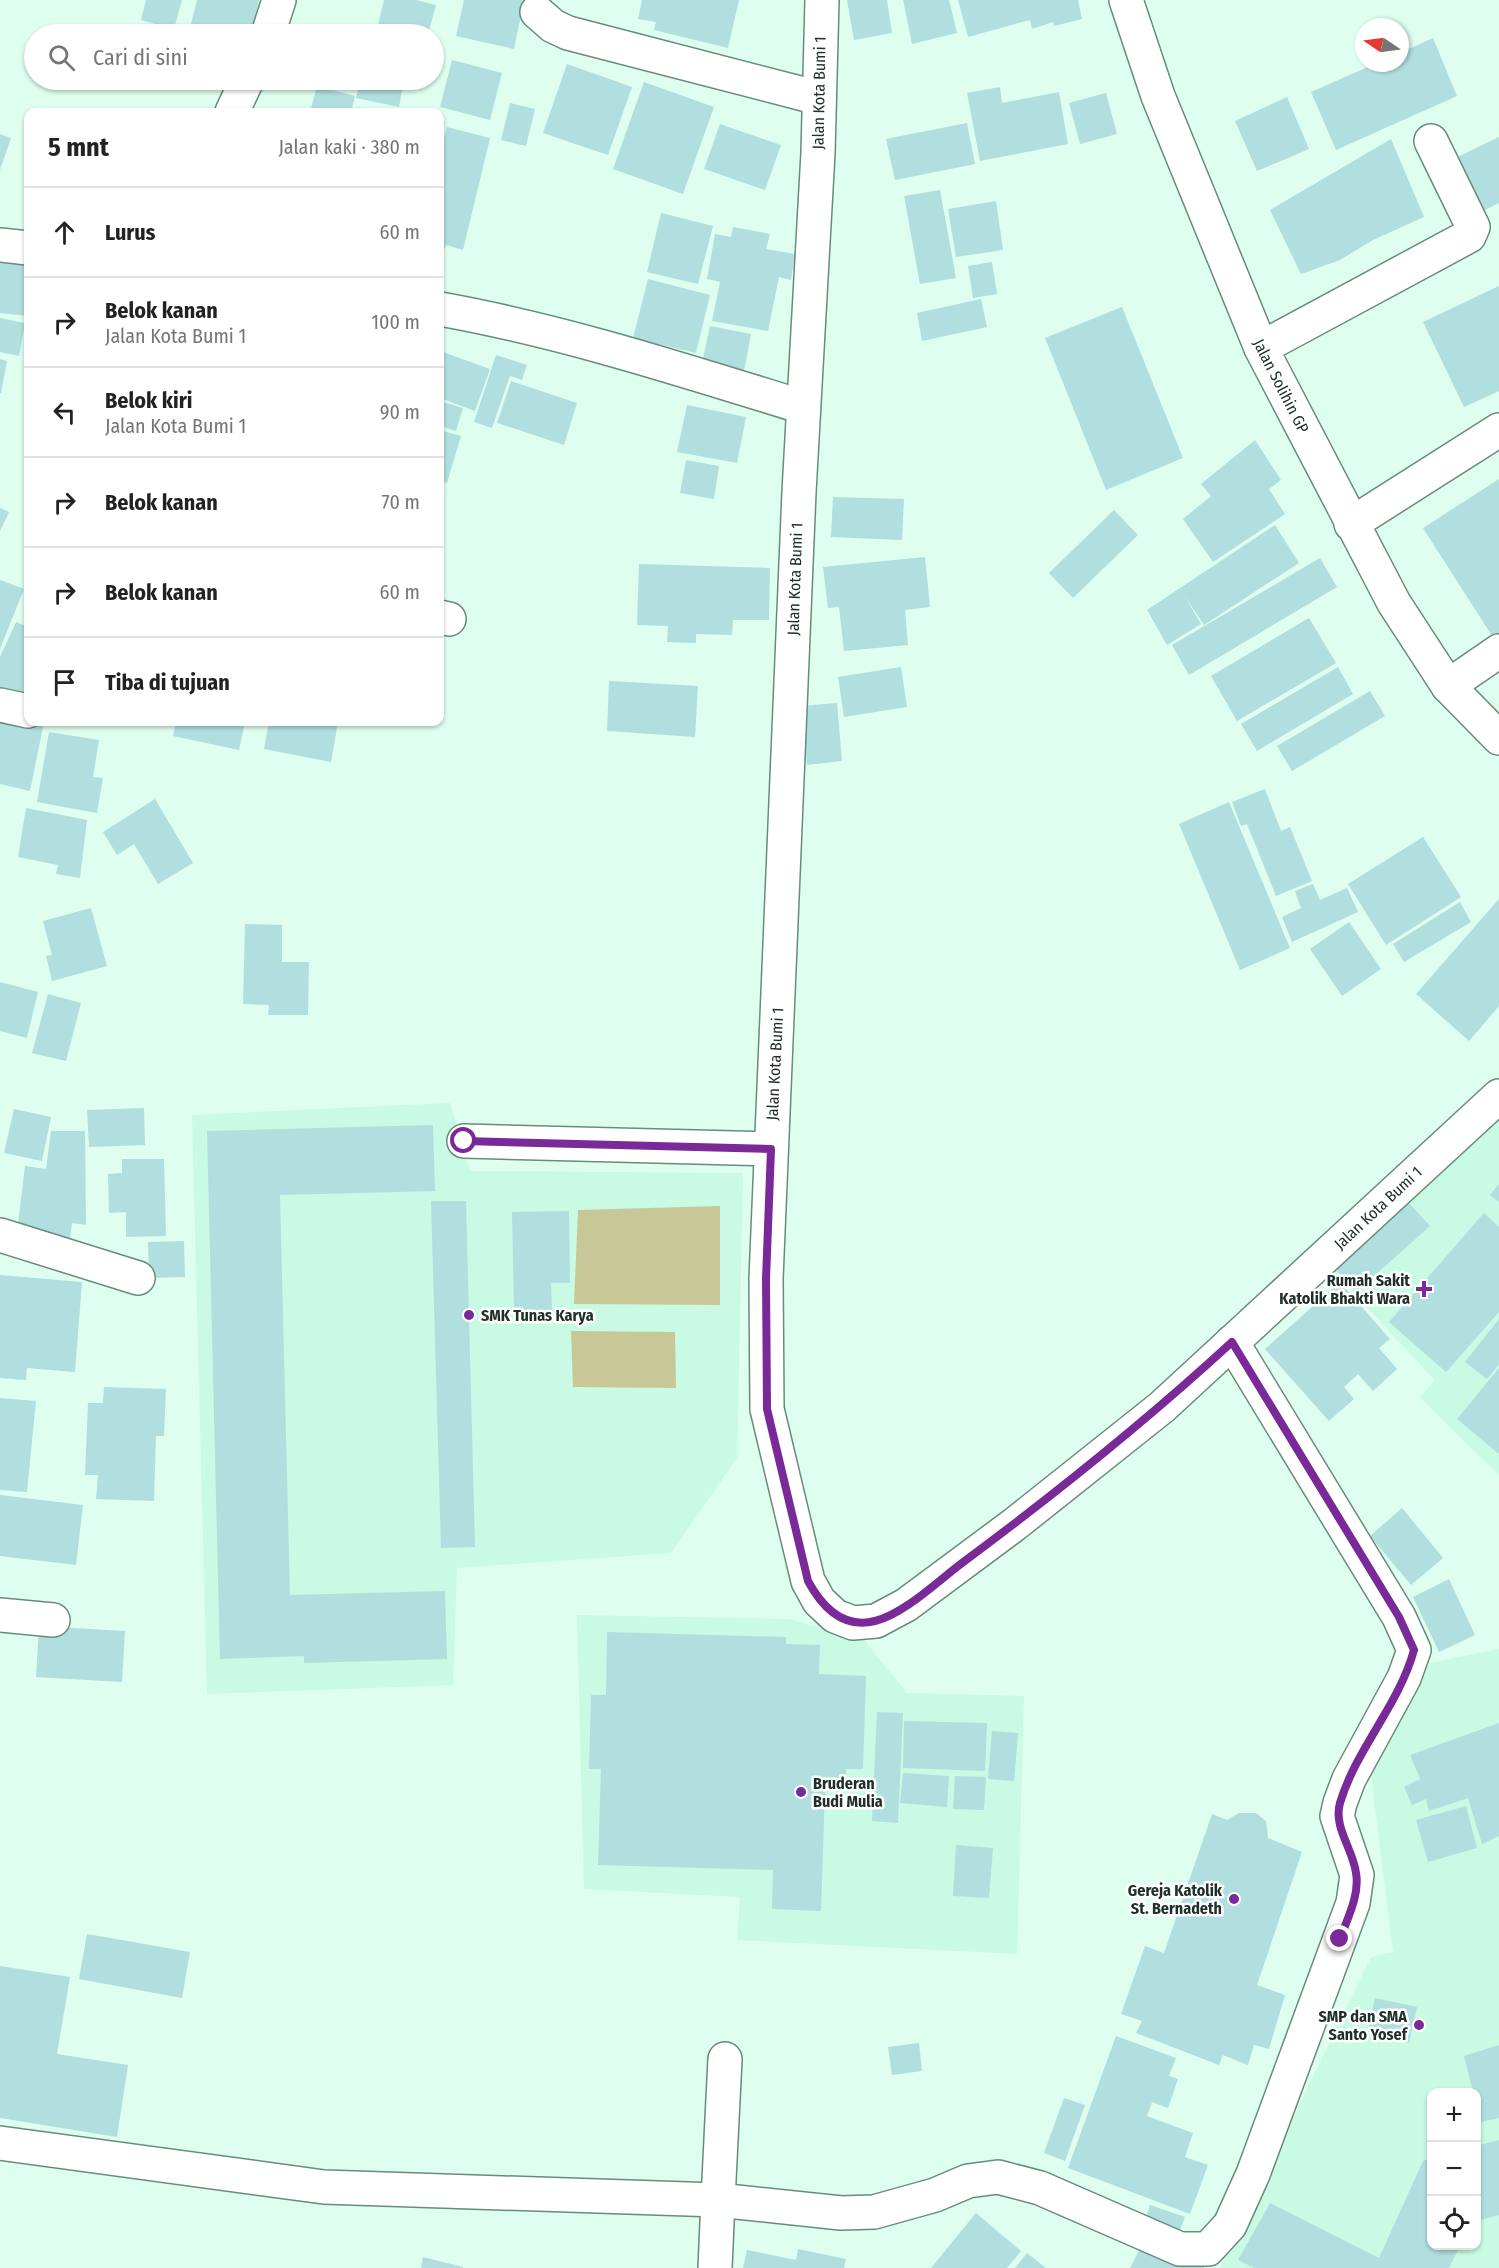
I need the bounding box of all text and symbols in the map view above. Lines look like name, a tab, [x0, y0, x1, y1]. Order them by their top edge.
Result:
north arrow	[1355, 18, 1409, 72]
search box	[24, 24, 444, 90]
street label: Jalan Kota Bumi 1	[809, 36, 829, 150]
icon: search	[45, 41, 78, 74]
text: Cari di sini	[93, 44, 188, 71]
text: 5 mnt	[48, 132, 109, 163]
text: Jalan kaki · 380 m	[278, 135, 420, 159]
icon: ahead	[48, 216, 81, 249]
text: Lurus	[105, 219, 155, 246]
text: 60 m	[380, 220, 420, 244]
text: Belok kanan	[105, 297, 218, 324]
icon: right	[48, 306, 81, 339]
text: 100 m	[371, 310, 420, 334]
text: Jalan Kota Bumi 1	[105, 324, 246, 348]
street label: Jalan Solihin GP	[1249, 336, 1313, 436]
text: Belok kiri	[105, 387, 193, 414]
icon: left	[48, 396, 81, 429]
text: 90 m	[380, 400, 420, 424]
text: Jalan Kota Bumi 1	[105, 414, 246, 438]
icon: right	[48, 486, 81, 519]
text: Belok kanan	[105, 489, 218, 516]
text: 70 m	[382, 490, 420, 514]
street label: Jalan Kota Bumi 1	[784, 522, 806, 636]
icon: right	[48, 576, 81, 609]
text: Belok kanan	[105, 579, 218, 606]
text: 60 m	[380, 580, 420, 604]
icon: arrive	[48, 666, 81, 699]
text: Tiba di tujuan	[105, 669, 230, 696]
street label: Jalan Kota Bumi 1	[763, 1007, 787, 1121]
route start	[450, 1127, 476, 1153]
street label: Jalan Kota Bumi 1	[1330, 1162, 1426, 1254]
place label: Rumah Sakit Katolik Bhakti Wara	[1279, 1271, 1410, 1308]
marker: Rumah Sakit Katolik Bhakti Wara	[1415, 1280, 1433, 1298]
place label: SMK Tunas Karya	[481, 1306, 594, 1325]
marker: SMK Tunas Karya	[462, 1308, 476, 1322]
place label: Bruderan Budi Mulia	[813, 1774, 883, 1811]
marker: Bruderan Budi Mulia	[794, 1785, 808, 1799]
place label: Gereja Katolik St. Bernadeth	[1128, 1881, 1223, 1918]
marker: Gereja Katolik St. Bernadeth	[1227, 1892, 1241, 1906]
route end	[1326, 1925, 1352, 1951]
place label: SMP dan SMA Santo Yosef	[1319, 2007, 1409, 2044]
marker: SMP dan SMA Santo Yosef	[1412, 2018, 1426, 2032]
map controls	[1427, 2088, 1481, 2250]
button: +	[1427, 2088, 1481, 2142]
button: −	[1427, 2142, 1481, 2196]
button: locate	[1427, 2196, 1481, 2250]

